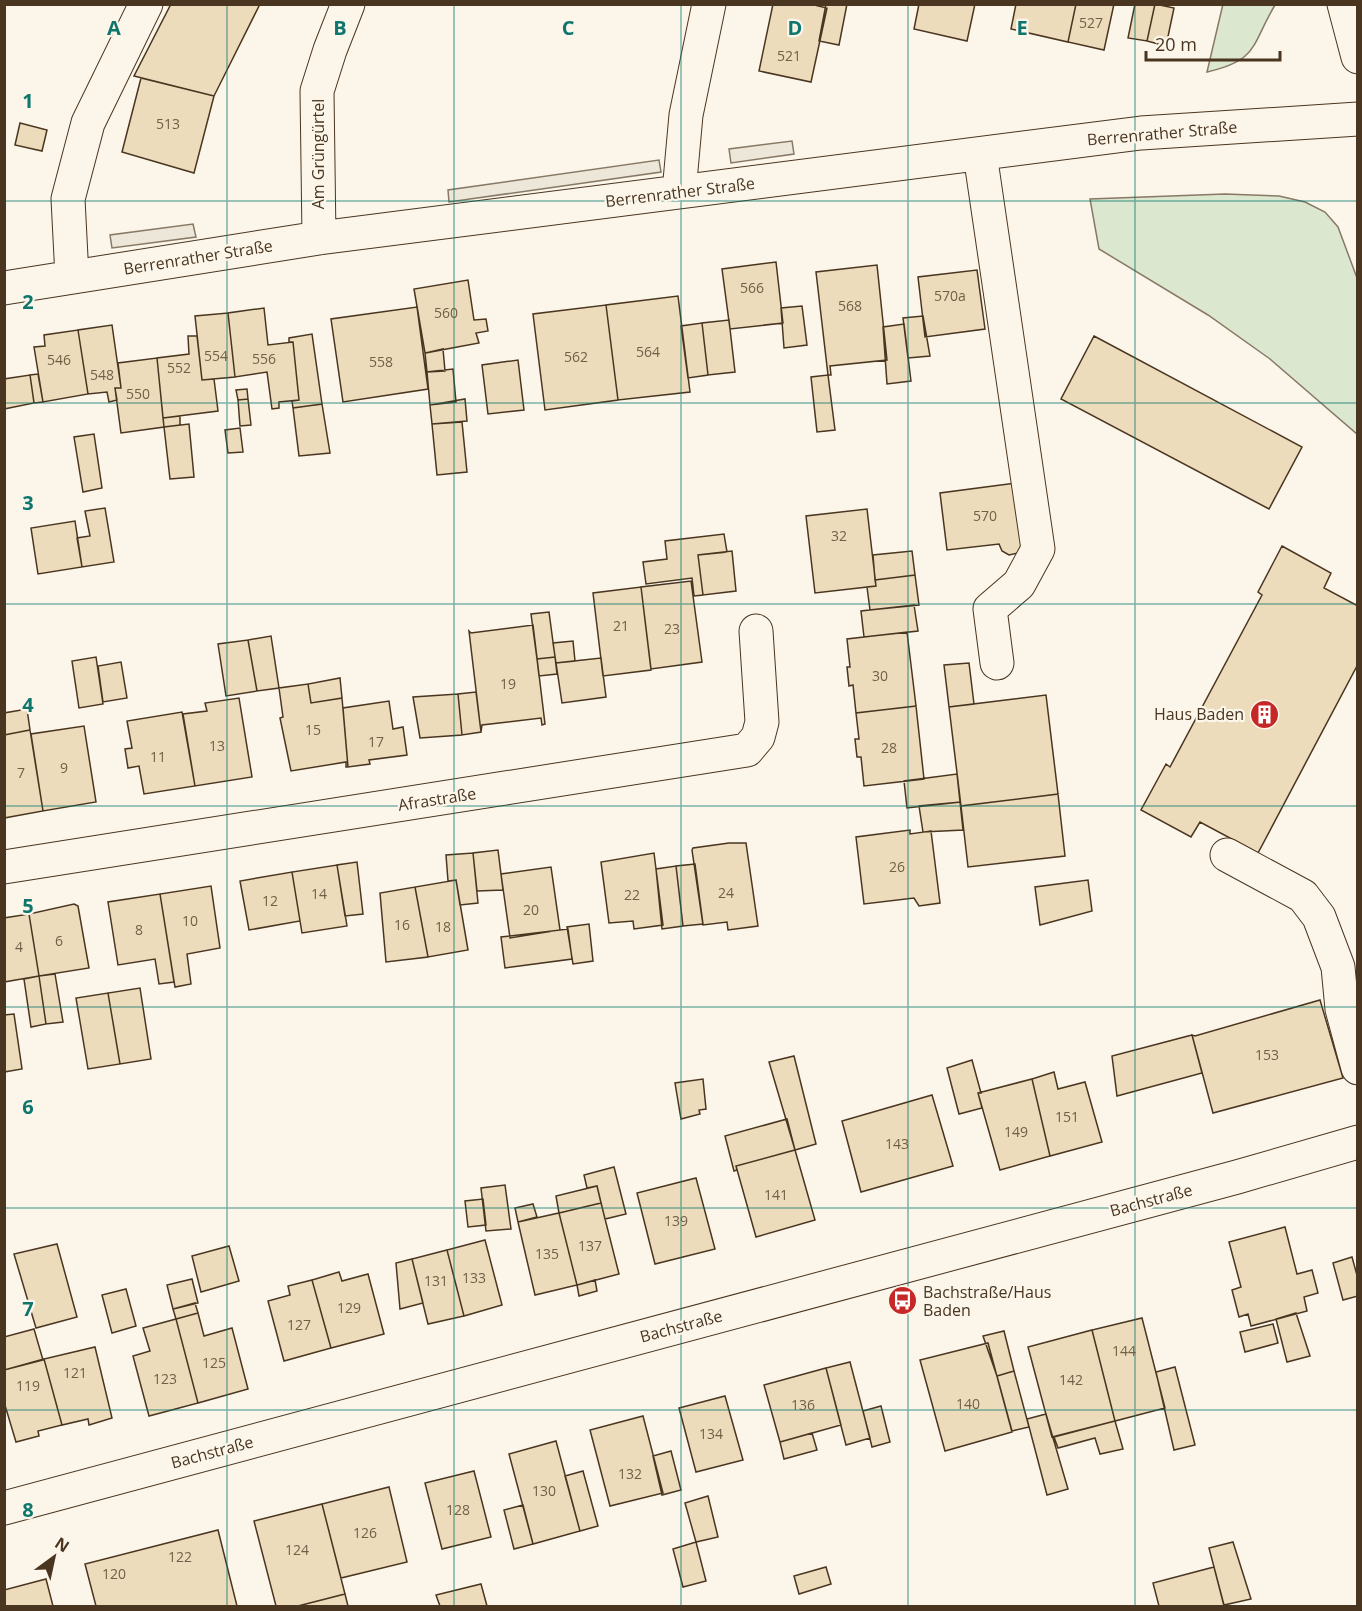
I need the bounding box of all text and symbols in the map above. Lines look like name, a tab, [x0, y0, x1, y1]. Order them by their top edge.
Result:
house number: 527	[1079, 13, 1103, 32]
text: A	[107, 14, 121, 41]
text: B	[333, 14, 347, 41]
text: C	[562, 14, 575, 41]
text: D	[788, 14, 802, 41]
text: E	[1016, 14, 1028, 41]
scale bar	[1146, 24, 1280, 62]
text: 20 m	[1155, 32, 1197, 56]
house number: 521	[777, 46, 801, 65]
text: 1	[22, 87, 34, 114]
street label: Am Grüngürtel	[307, 99, 329, 209]
house number: 513	[156, 114, 180, 133]
street label: Berrenrather Straße	[1086, 115, 1238, 151]
street label: Berrenrather Straße	[604, 172, 756, 212]
street label: Berrenrather Straße	[122, 234, 274, 280]
house number: 566	[740, 278, 764, 297]
house number: 570a	[934, 286, 966, 305]
text: 2	[22, 288, 34, 315]
house number: 568	[838, 296, 862, 315]
house number: 560	[434, 303, 458, 322]
house number: 564	[636, 342, 660, 361]
house number: 554	[204, 346, 228, 365]
house number: 562	[564, 347, 588, 366]
house number: 556	[252, 349, 276, 368]
house number: 546	[47, 350, 71, 369]
house number: 558	[369, 352, 393, 371]
house number: 552	[167, 358, 191, 377]
house number: 548	[90, 365, 114, 384]
house number: 550	[126, 384, 150, 403]
text: 3	[22, 489, 34, 516]
house number: 570	[973, 506, 997, 525]
house number: 32	[831, 526, 847, 545]
house number: 21	[613, 616, 629, 635]
house number: 23	[664, 619, 680, 638]
house number: 30	[872, 666, 888, 685]
house number: 19	[500, 674, 516, 693]
text: 4	[22, 691, 34, 718]
building icon: Haus Baden	[1249, 698, 1281, 730]
place label: Haus Baden	[1154, 703, 1244, 725]
house number: 15	[305, 720, 321, 739]
house number: 17	[368, 732, 384, 751]
house number: 13	[209, 736, 225, 755]
house number: 28	[881, 738, 897, 757]
house number: 11	[150, 747, 166, 766]
house number: 9	[60, 758, 68, 777]
house number: 7	[17, 763, 25, 782]
street label: Afrastraße	[396, 782, 478, 816]
house number: 26	[889, 857, 905, 876]
house number: 24	[718, 883, 734, 902]
house number: 14	[311, 884, 327, 903]
house number: 22	[624, 885, 640, 904]
house number: 12	[262, 891, 278, 910]
text: 5	[22, 892, 34, 919]
house number: 20	[523, 900, 539, 919]
house number: 10	[182, 911, 198, 930]
house number: 16	[394, 915, 410, 934]
house number: 18	[435, 917, 451, 936]
house number: 8	[135, 920, 143, 939]
house number: 6	[55, 931, 63, 950]
house number: 4	[15, 937, 23, 956]
house number: 153	[1255, 1045, 1279, 1064]
text: 6	[22, 1093, 34, 1120]
house number: 151	[1055, 1107, 1079, 1126]
house number: 149	[1004, 1122, 1028, 1141]
house number: 143	[885, 1134, 909, 1153]
street label: Bachstraße	[1107, 1178, 1195, 1222]
house number: 141	[764, 1185, 788, 1204]
house number: 139	[664, 1211, 688, 1230]
house number: 137	[578, 1236, 602, 1255]
house number: 135	[535, 1244, 559, 1263]
house number: 133	[462, 1268, 486, 1287]
house number: 131	[424, 1271, 448, 1290]
place label: Bachstraße/Haus Baden	[923, 1281, 1051, 1321]
bus stop icon: Bachstraße/Haus Baden	[886, 1285, 918, 1317]
text: 7	[22, 1295, 34, 1322]
house number: 129	[337, 1298, 361, 1317]
street label: Bachstraße	[637, 1304, 725, 1348]
house number: 127	[287, 1315, 311, 1334]
house number: 144	[1112, 1341, 1136, 1360]
house number: 125	[202, 1353, 226, 1372]
house number: 121	[63, 1363, 87, 1382]
house number: 123	[153, 1369, 177, 1388]
house number: 142	[1059, 1370, 1083, 1389]
house number: 119	[16, 1376, 40, 1395]
house number: 140	[956, 1394, 980, 1413]
house number: 136	[791, 1395, 815, 1414]
house number: 134	[699, 1424, 723, 1443]
street label: Bachstraße	[168, 1430, 256, 1474]
house number: 132	[618, 1464, 642, 1483]
house number: 130	[532, 1481, 556, 1500]
text: 8	[22, 1496, 34, 1523]
house number: 128	[446, 1500, 470, 1519]
house number: 126	[353, 1523, 377, 1542]
north arrow	[24, 1527, 84, 1587]
text: N	[51, 1532, 74, 1557]
house number: 124	[285, 1540, 309, 1559]
house number: 122	[168, 1547, 192, 1566]
house number: 120	[102, 1564, 126, 1583]

